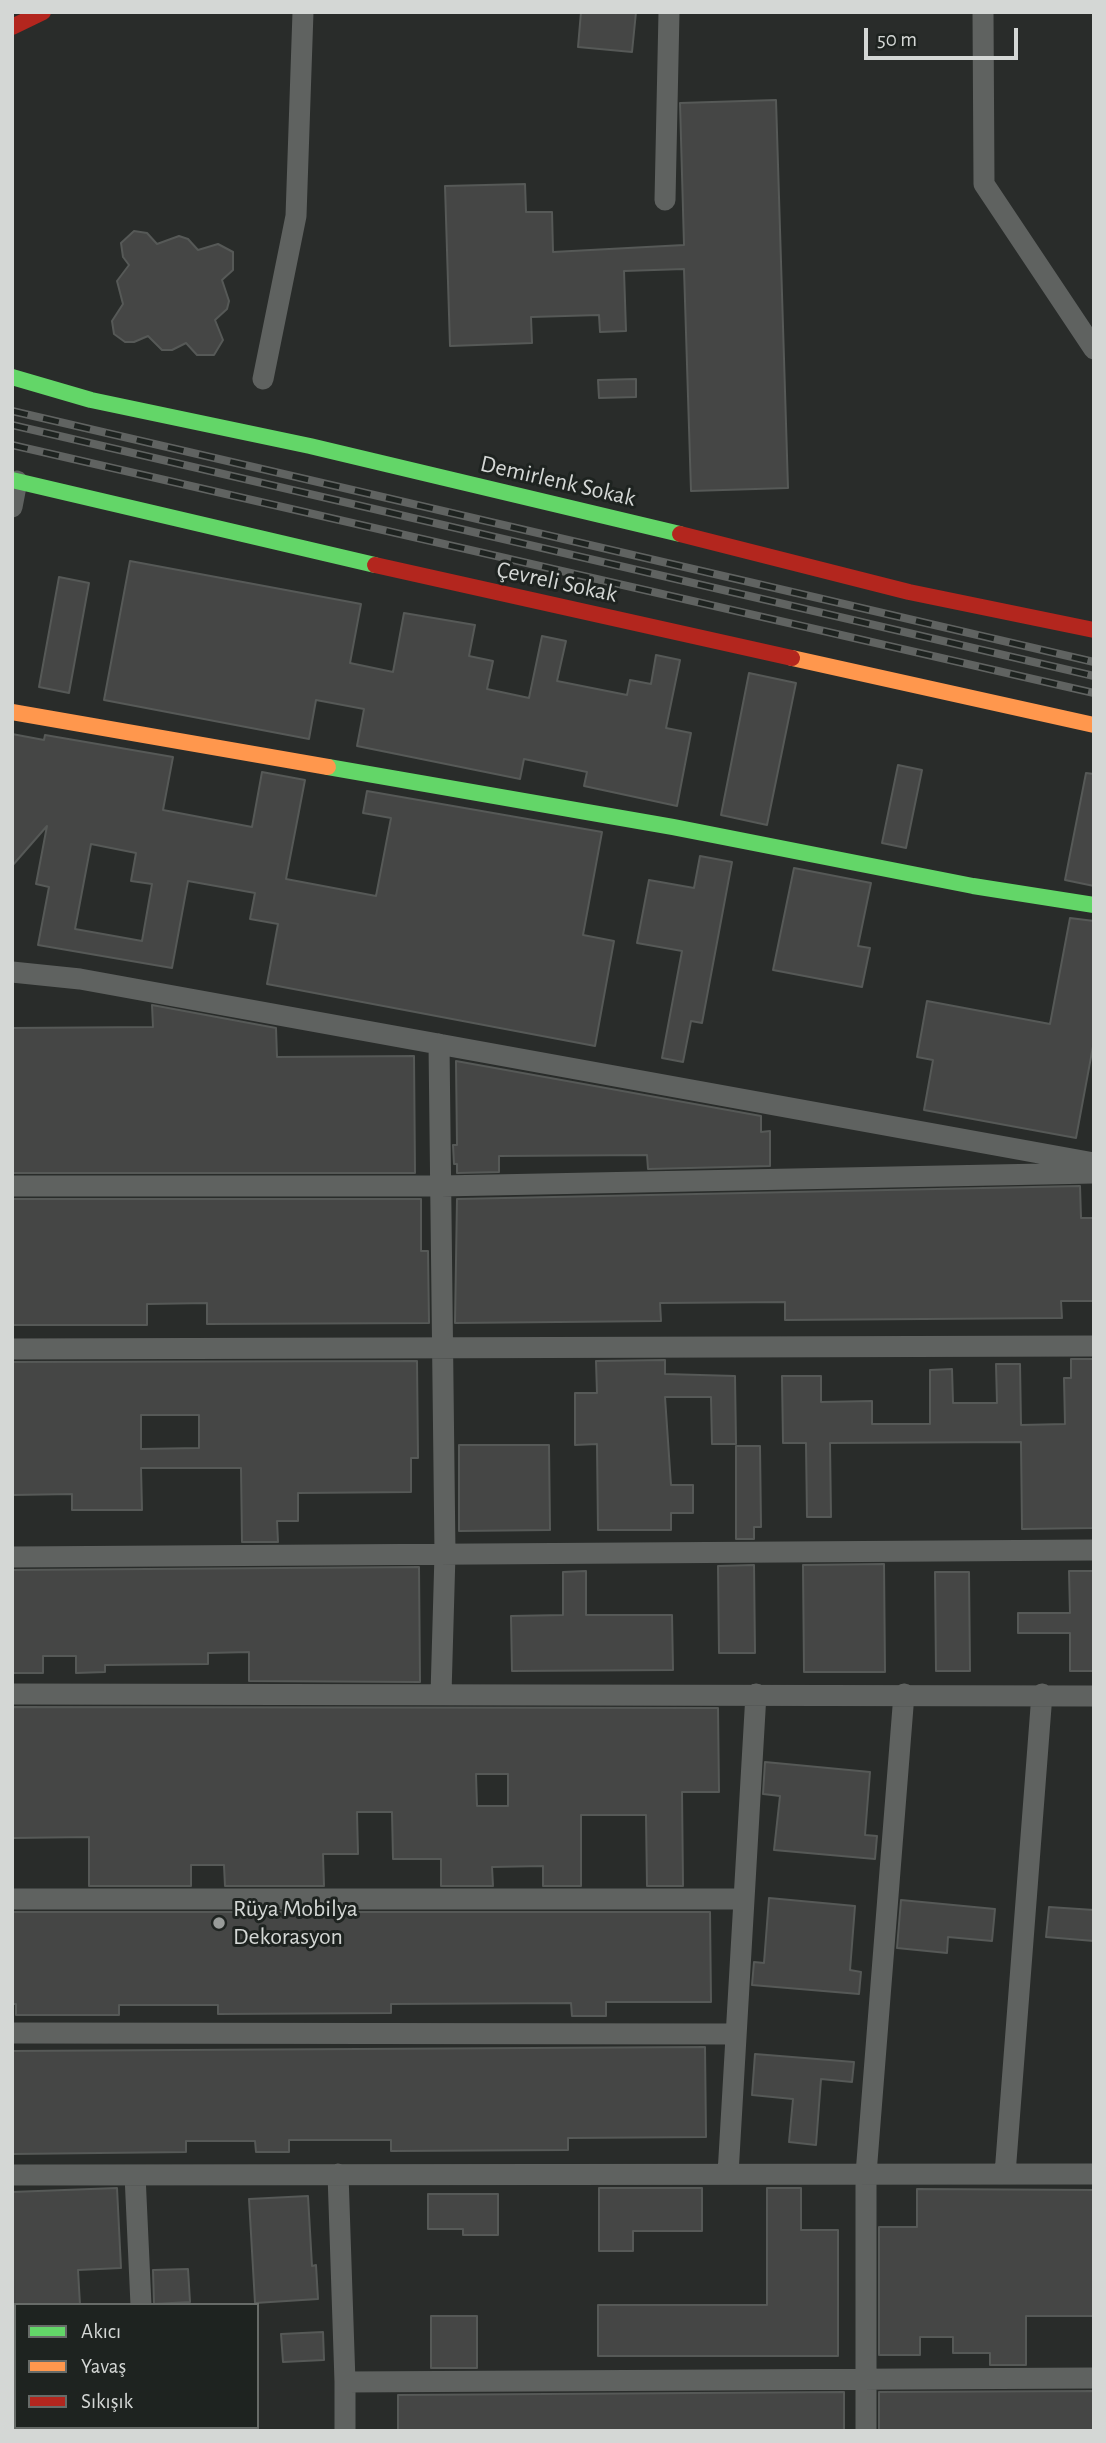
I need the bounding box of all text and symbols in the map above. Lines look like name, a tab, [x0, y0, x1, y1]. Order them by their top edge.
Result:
scale bar	[868, 14, 1022, 58]
text: 50 m	[877, 29, 917, 50]
street label: Demirlenk Sokak	[477, 449, 639, 513]
street label: Çevreli Sokak	[494, 555, 620, 609]
place label: Rüya Mobilya Dekorasyon	[233, 1895, 358, 1951]
marker: Rüya Mobilya Dekorasyon	[211, 1915, 227, 1931]
legend	[14, 2303, 259, 2429]
text: Akıcı	[81, 2321, 121, 2342]
text: Yavaş	[81, 2356, 126, 2377]
text: Sıkışık	[81, 2391, 133, 2412]

